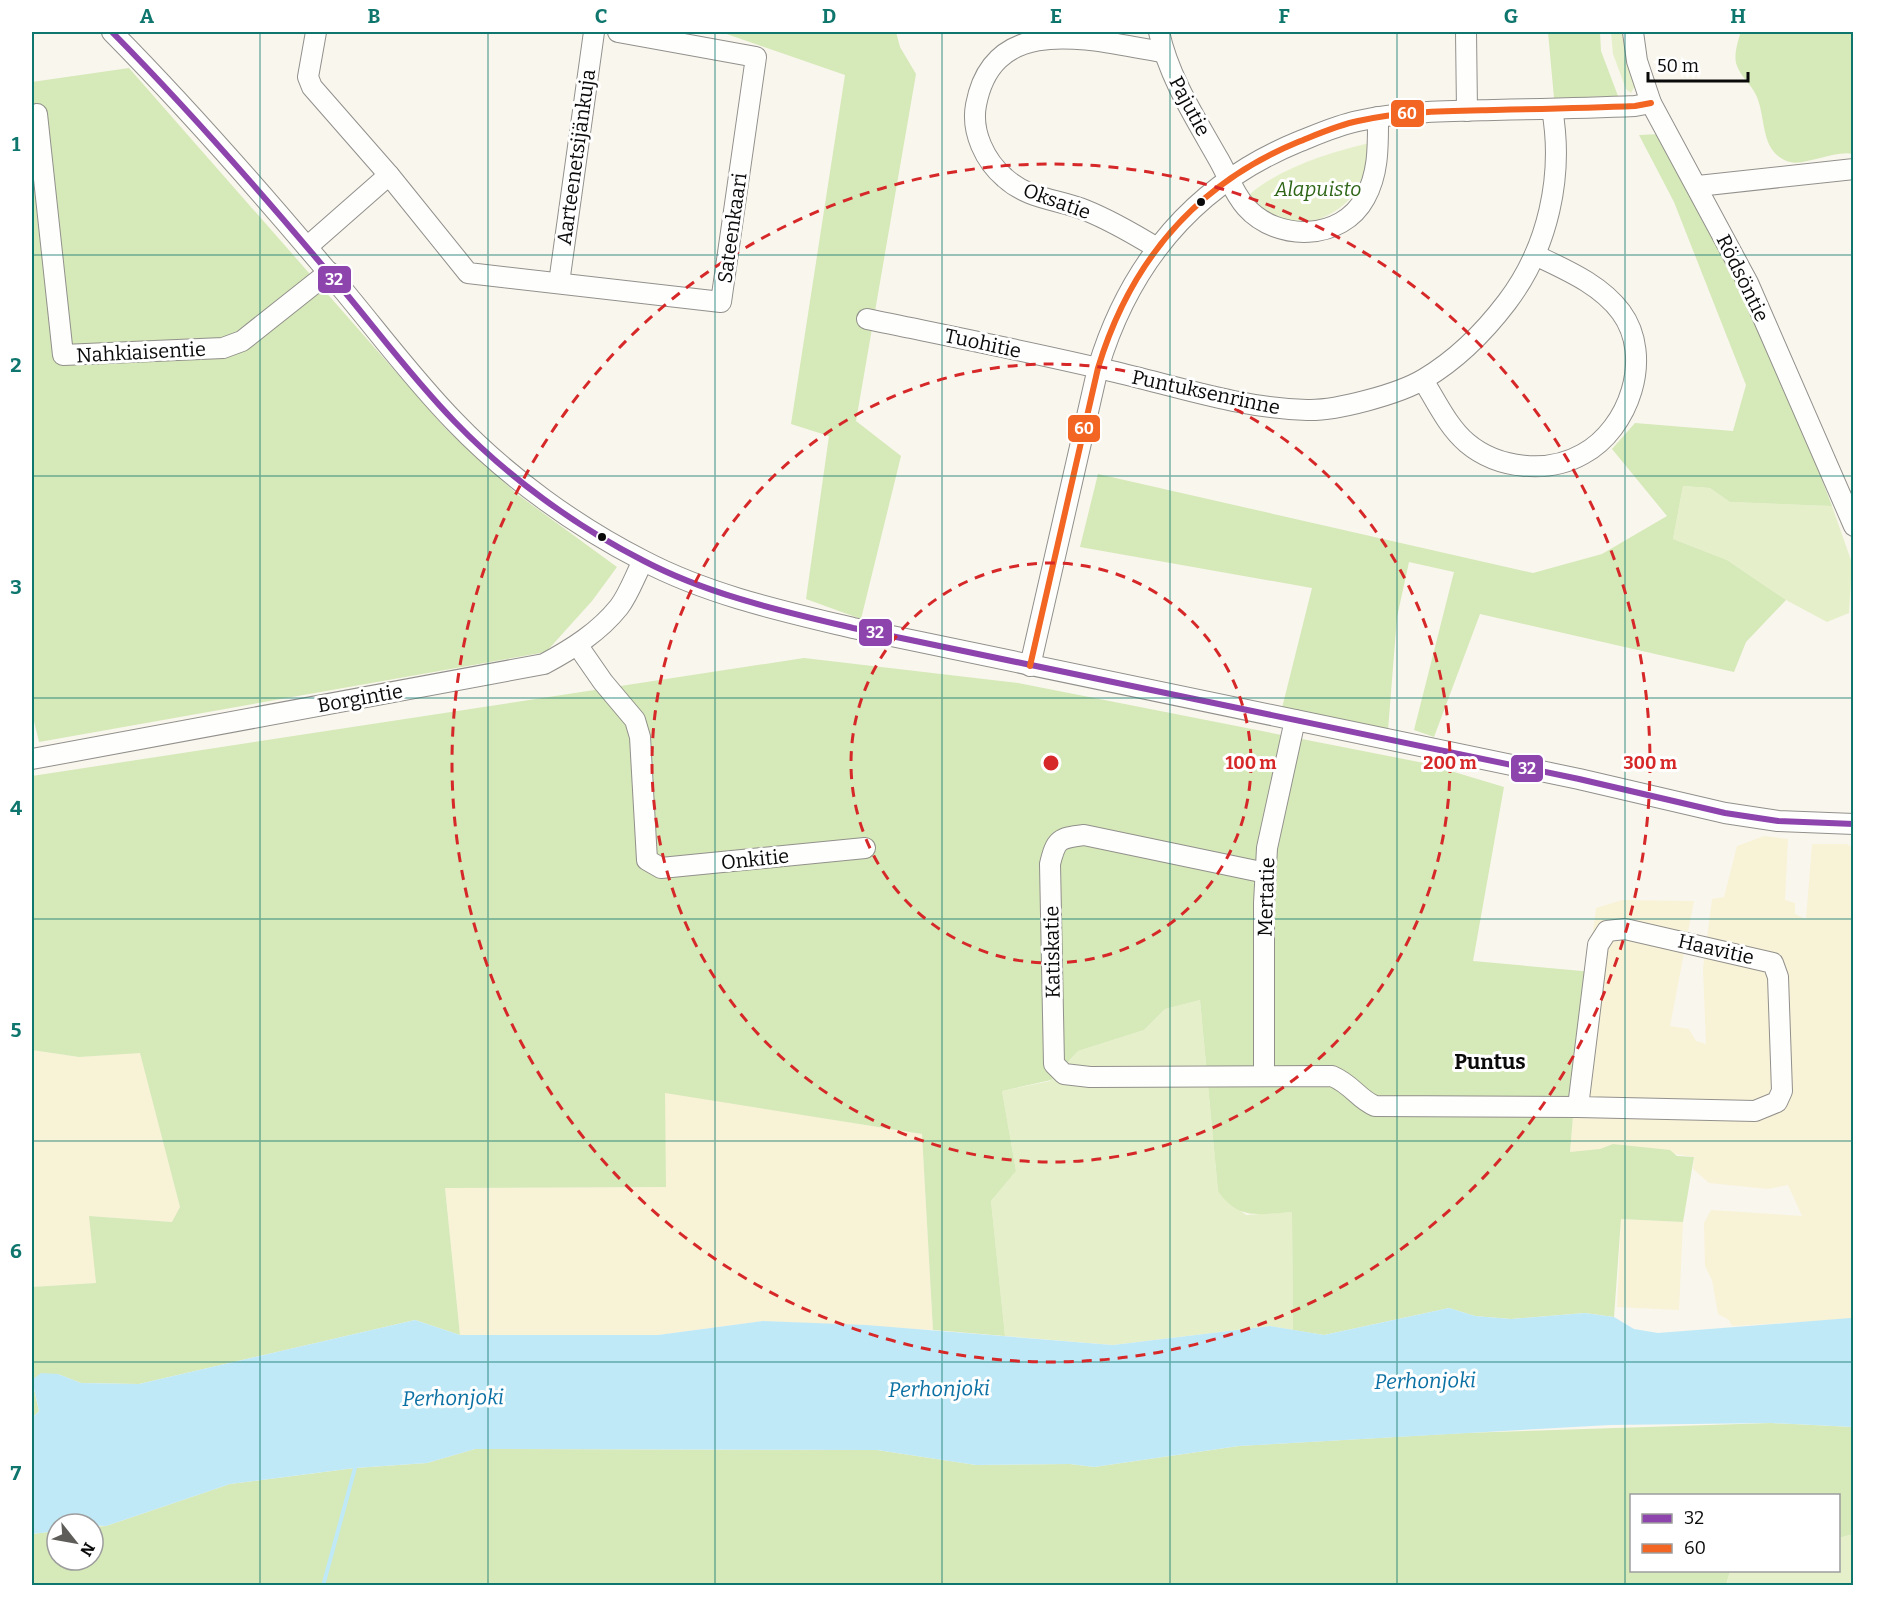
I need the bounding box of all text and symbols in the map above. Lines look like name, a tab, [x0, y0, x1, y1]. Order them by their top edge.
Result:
text: A	[140, 4, 155, 28]
text: B	[368, 4, 381, 28]
text: C	[595, 4, 607, 28]
text: D	[822, 4, 836, 28]
text: E	[1050, 4, 1062, 28]
text: F	[1278, 4, 1290, 28]
text: G	[1504, 4, 1518, 28]
text: H	[1730, 4, 1746, 28]
scale bar	[1648, 45, 1748, 83]
text: 50 m	[1657, 55, 1699, 77]
street label: Aarteenetsijänkuja	[552, 67, 601, 247]
street label: Pajutie	[1163, 72, 1216, 141]
line badge: 60	[1390, 99, 1425, 128]
text: 60	[1397, 104, 1417, 123]
text: 1	[12, 132, 21, 156]
street label: Sateenkaari	[712, 171, 752, 285]
park label: Alapuisto	[1273, 177, 1362, 201]
street label: Oksatie	[1020, 178, 1094, 224]
unlabelled marker	[1195, 196, 1207, 208]
street label: Rödsöntie	[1712, 231, 1774, 325]
line badge: 32	[317, 265, 352, 294]
text: 32	[325, 270, 343, 289]
street label: Tuohitie	[942, 323, 1024, 363]
street label: Nahkiaisentie	[76, 337, 206, 367]
text: 2	[10, 353, 22, 377]
street label: Puntuksenrinne	[1130, 365, 1282, 419]
line badge: 60	[1067, 414, 1101, 443]
text: 60	[1074, 419, 1094, 438]
unlabelled marker	[596, 531, 608, 543]
text: 3	[10, 575, 22, 599]
line badge: 32	[858, 618, 893, 647]
text: 32	[866, 623, 884, 642]
street label: Borgintie	[315, 679, 405, 717]
text: 100 m	[1225, 752, 1277, 774]
text: 200 m	[1423, 752, 1477, 774]
text: 300 m	[1623, 752, 1677, 774]
centre of rings	[1041, 753, 1061, 773]
line badge: 32	[1510, 754, 1544, 783]
text: 32	[1518, 759, 1536, 778]
text: 4	[10, 796, 22, 820]
street label: Onkitie	[720, 843, 790, 875]
street label: Mertatie	[1253, 857, 1279, 937]
street label: Katiskatie	[1039, 905, 1065, 999]
street label: Haavitie	[1676, 929, 1756, 969]
text: 5	[11, 1018, 22, 1042]
district label: Puntus	[1454, 1049, 1526, 1075]
text: 6	[10, 1239, 22, 1263]
water label: Perhonjoki	[1374, 1367, 1476, 1395]
water label: Perhonjoki	[888, 1375, 990, 1403]
water label: Perhonjoki	[402, 1384, 504, 1412]
text: 7	[11, 1461, 22, 1485]
legend	[1630, 1494, 1840, 1572]
text: 32	[1684, 1507, 1704, 1529]
north arrow	[45, 1512, 105, 1572]
text: 60	[1684, 1537, 1706, 1559]
text: N	[76, 1539, 99, 1560]

